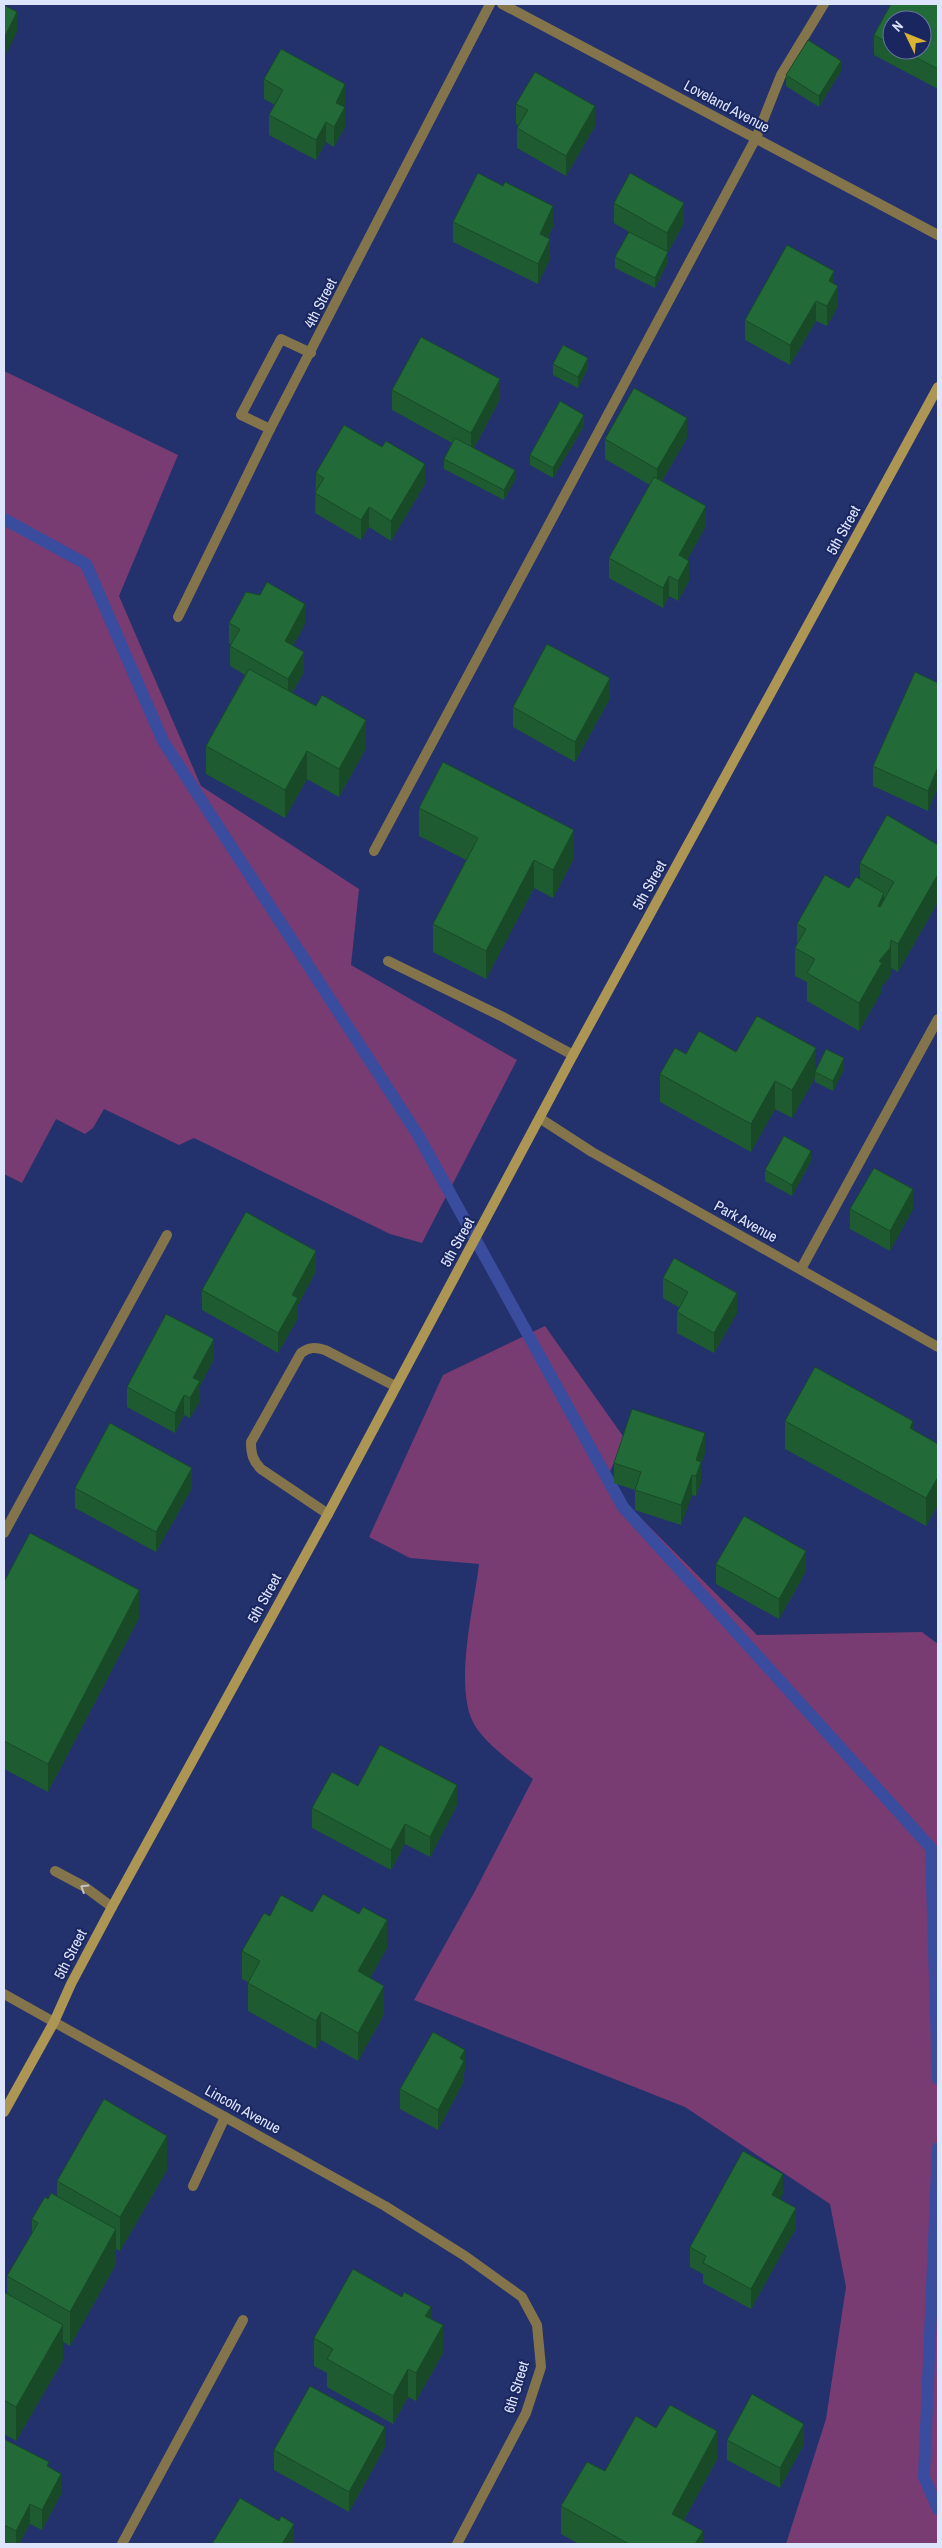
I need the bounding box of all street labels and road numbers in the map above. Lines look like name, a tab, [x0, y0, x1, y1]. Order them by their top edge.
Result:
street label: Loveland Avenue	[680, 75, 774, 137]
street label: 4th Street	[299, 274, 342, 332]
street label: 5th Street	[821, 501, 865, 558]
street label: 5th Street	[627, 856, 671, 913]
street label: Park Avenue	[710, 1195, 782, 1247]
street label: 5th Street	[435, 1213, 479, 1270]
street label: 5th Street	[242, 1569, 286, 1626]
street label: 5th Street	[49, 1925, 92, 1983]
street label: Lincoln Avenue	[201, 2079, 285, 2139]
street label: 6th Street	[498, 2358, 534, 2416]

